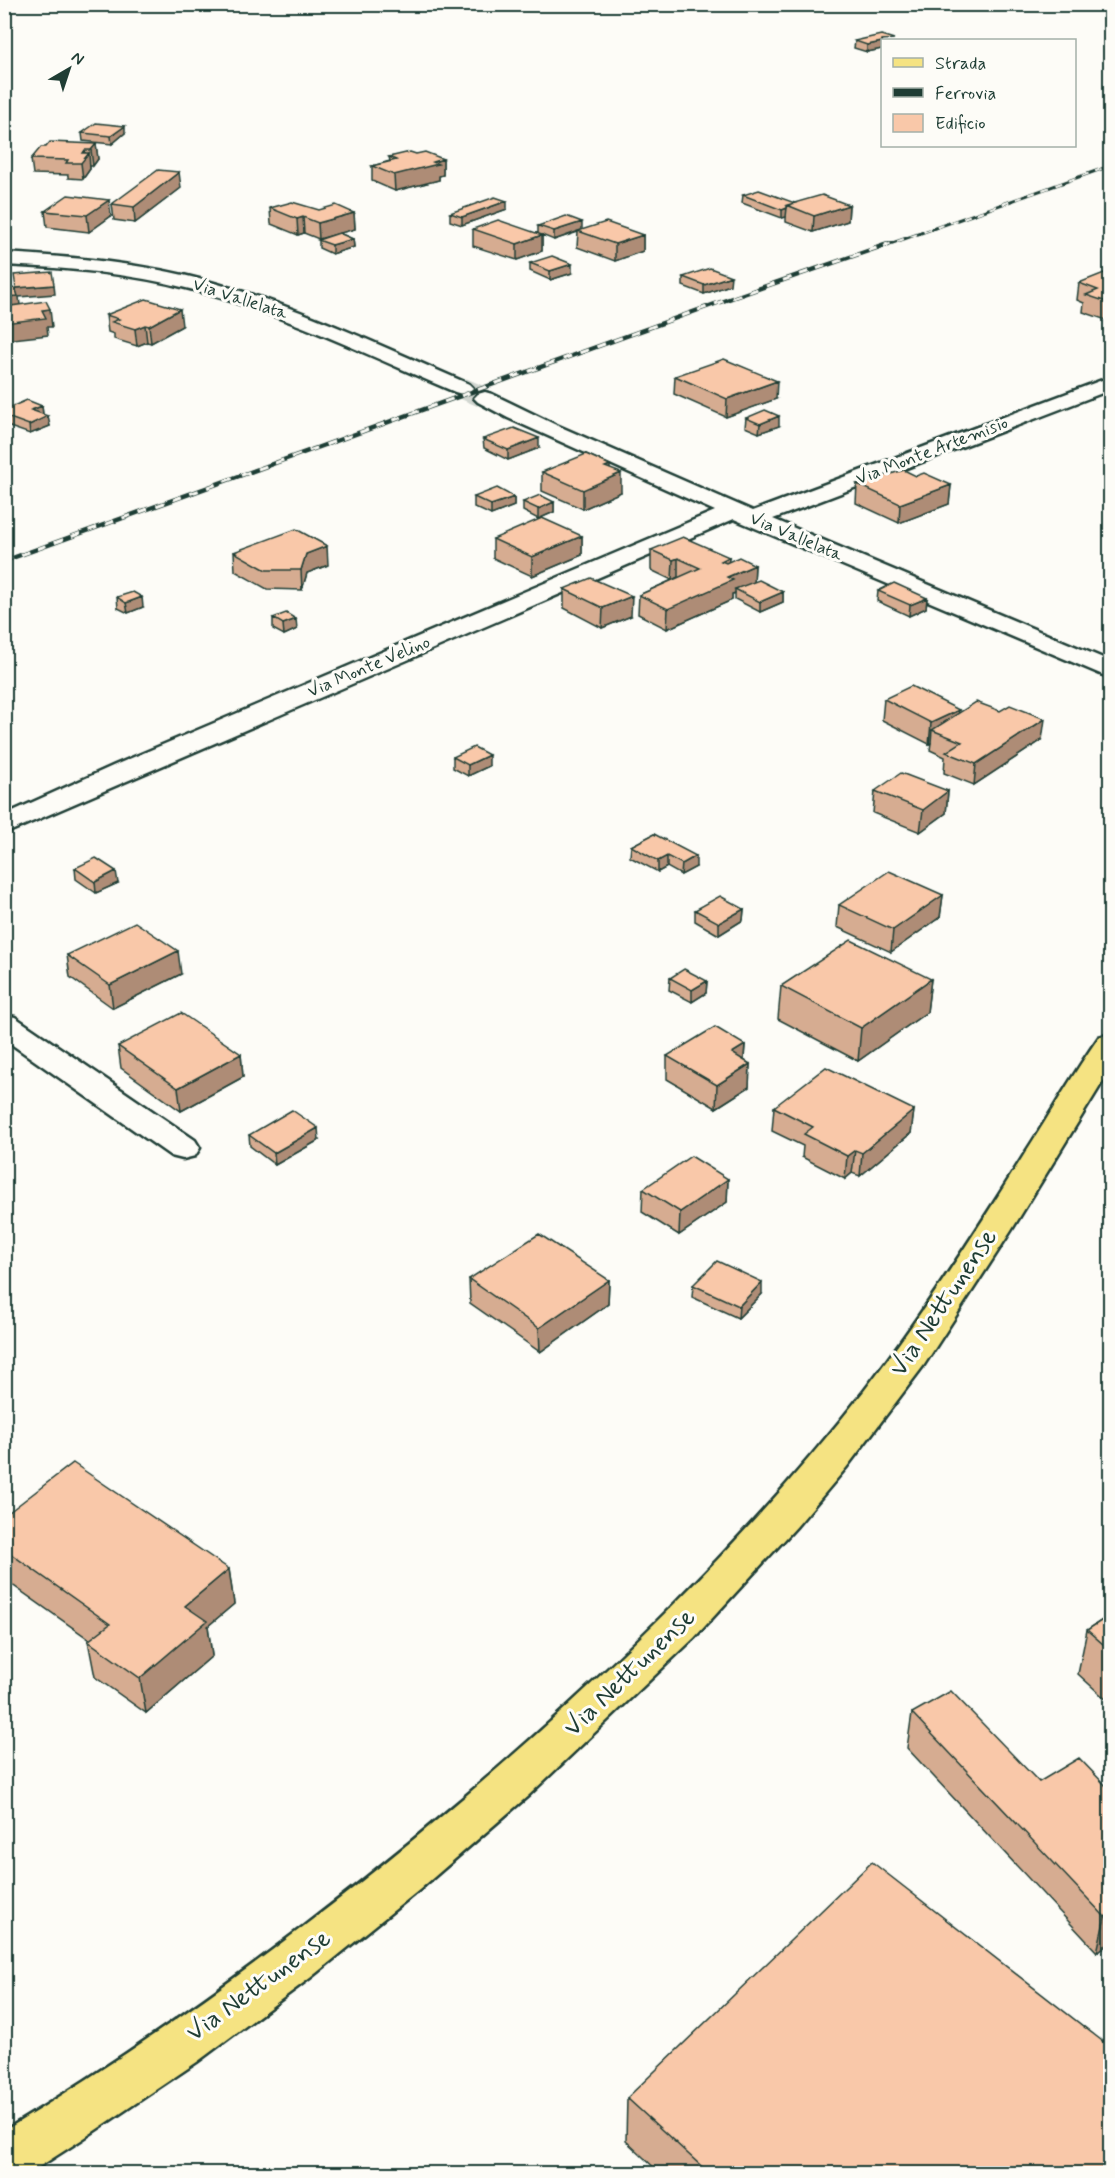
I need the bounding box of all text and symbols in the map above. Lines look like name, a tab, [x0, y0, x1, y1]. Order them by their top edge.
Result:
north arrow	[39, 39, 99, 99]
legend	[881, 39, 1076, 147]
text: N	[67, 47, 88, 70]
text: Strada	[935, 52, 986, 76]
text: Ferrovia	[935, 82, 996, 106]
text: Edificio	[935, 112, 986, 136]
street label: Via Vallelata	[189, 272, 291, 326]
street label: Via Monte Artemisio	[852, 411, 1012, 491]
street label: Via Vallelata	[746, 507, 846, 567]
street label: Via Monte Velino	[304, 630, 434, 704]
street label: Via Nettunense	[882, 1223, 1006, 1383]
street label: Via Nettunense	[557, 1601, 703, 1745]
street label: Via Nettunense	[180, 1922, 338, 2050]

